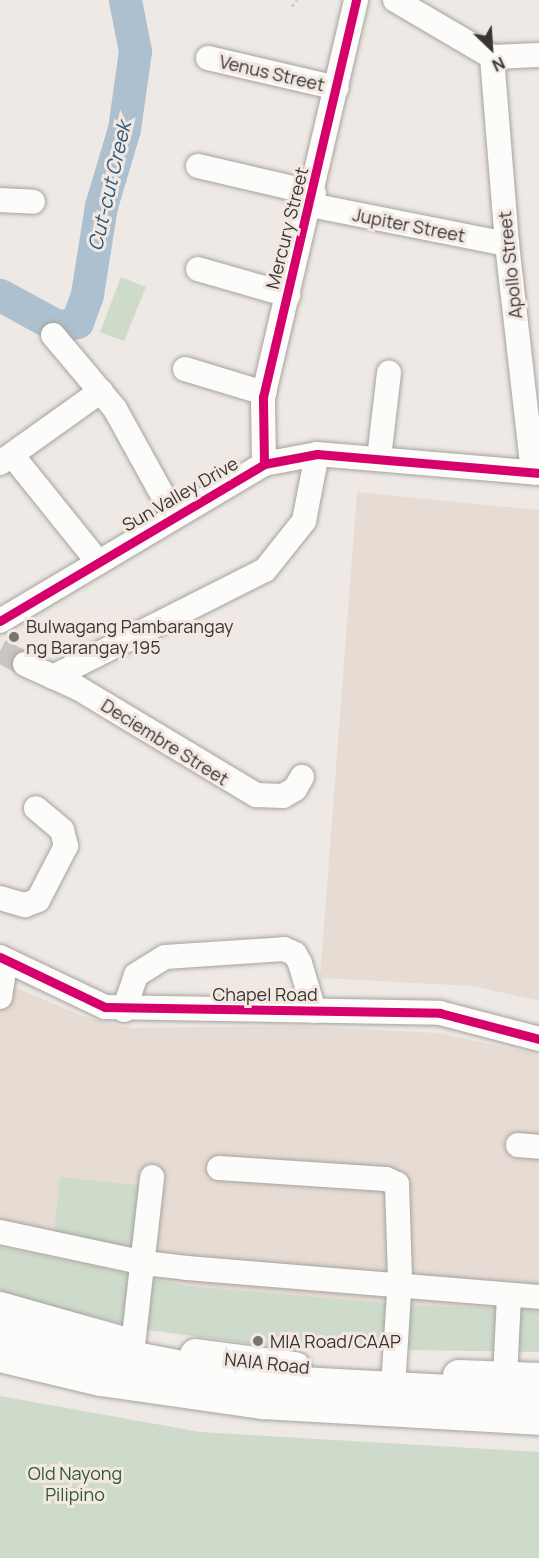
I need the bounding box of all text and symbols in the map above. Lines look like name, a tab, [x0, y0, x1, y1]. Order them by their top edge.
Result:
north arrow	[461, 18, 521, 78]
street label: Venus Street	[217, 50, 327, 96]
text: N	[489, 52, 508, 77]
water label: Cut-cut Creek	[82, 119, 136, 253]
street label: Mercury Street	[261, 165, 313, 291]
street label: Jupiter Street	[351, 204, 467, 246]
street label: Apollo Street	[494, 210, 526, 320]
street label: Sun Valley Drive	[118, 452, 242, 536]
place label: Bulwagang Pambarangay ng Barangay 195	[26, 616, 234, 658]
marker: Bulwagang Pambarangay ng Barangay 195	[7, 630, 21, 644]
street label: Deciembre Street	[97, 694, 233, 790]
street label: Chapel Road	[212, 983, 318, 1005]
place label: MIA Road/CAAP	[270, 1330, 401, 1352]
marker: MIA Road/CAAP	[251, 1334, 265, 1348]
street label: NAIA Road	[223, 1348, 311, 1378]
park label: Old Nayong Pilipino	[28, 1463, 122, 1506]

